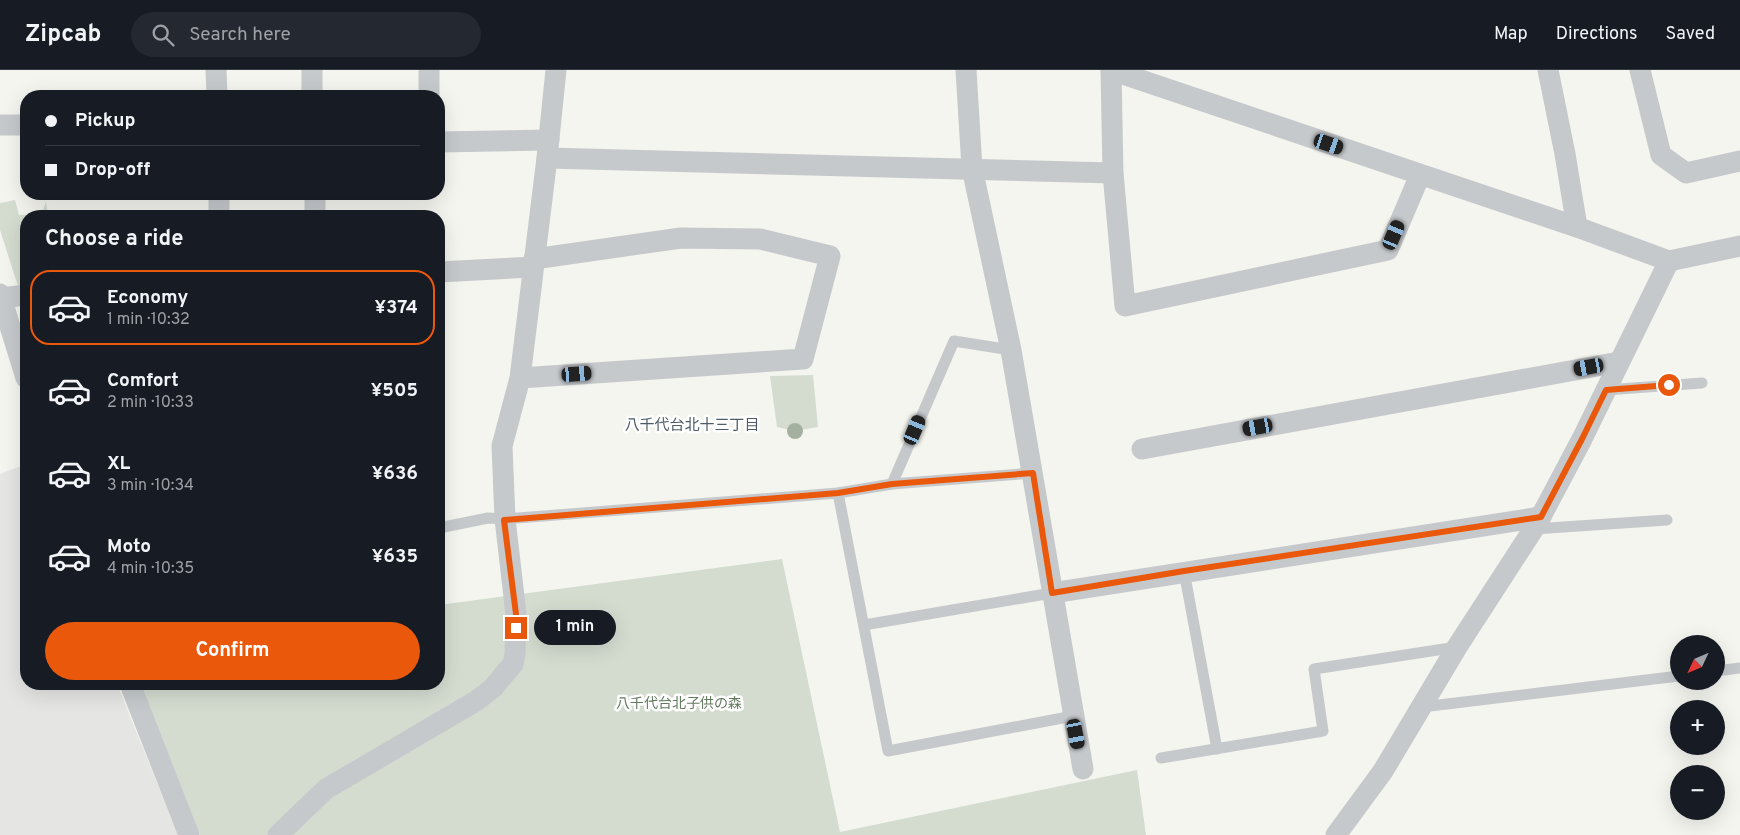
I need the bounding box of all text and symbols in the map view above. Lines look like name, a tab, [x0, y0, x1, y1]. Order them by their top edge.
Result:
search box	[131, 12, 481, 57]
text: Zipcab	[25, 20, 101, 50]
icon: search	[149, 21, 177, 49]
text: Search here	[189, 23, 291, 47]
text: Map	[1494, 23, 1528, 46]
text: Directions	[1556, 23, 1638, 46]
text: Saved	[1666, 23, 1715, 46]
text: Pickup	[75, 109, 135, 133]
car	[1312, 132, 1345, 156]
text: Drop-off	[75, 158, 150, 182]
car	[1381, 218, 1406, 252]
text: Choose a ride	[45, 226, 183, 253]
icon: car	[47, 285, 92, 330]
text: Economy	[107, 286, 188, 310]
text: ¥374	[375, 296, 418, 320]
text: 1 min · 10:32	[107, 310, 190, 330]
car	[1572, 357, 1605, 377]
car	[561, 365, 592, 383]
icon: car	[47, 368, 92, 413]
text: Comfort	[107, 369, 179, 393]
route start	[1658, 374, 1680, 396]
text: ¥505	[371, 379, 418, 403]
text: 2 min · 10:33	[107, 393, 194, 413]
car	[902, 413, 927, 447]
district label: 八千代台北十三丁目	[624, 416, 760, 436]
car	[1241, 417, 1274, 437]
icon: car	[47, 451, 92, 496]
text: XL	[107, 452, 130, 476]
text: ¥636	[372, 462, 418, 486]
text: 3 min · 10:34	[107, 476, 194, 496]
icon: car	[47, 534, 92, 579]
text: Moto	[107, 535, 151, 559]
text: ¥635	[372, 545, 418, 569]
text: 4 min · 10:35	[107, 559, 194, 579]
callout: 1 min	[534, 610, 616, 646]
route end	[505, 617, 527, 639]
text: 1 min	[556, 617, 594, 637]
button: Confirm	[45, 622, 420, 680]
north arrow	[1670, 635, 1725, 690]
map controls	[1670, 635, 1725, 820]
park label: 八千代台北子供の森	[616, 695, 742, 713]
button: +	[1670, 700, 1725, 755]
car	[1065, 718, 1086, 750]
button: −	[1670, 765, 1725, 820]

